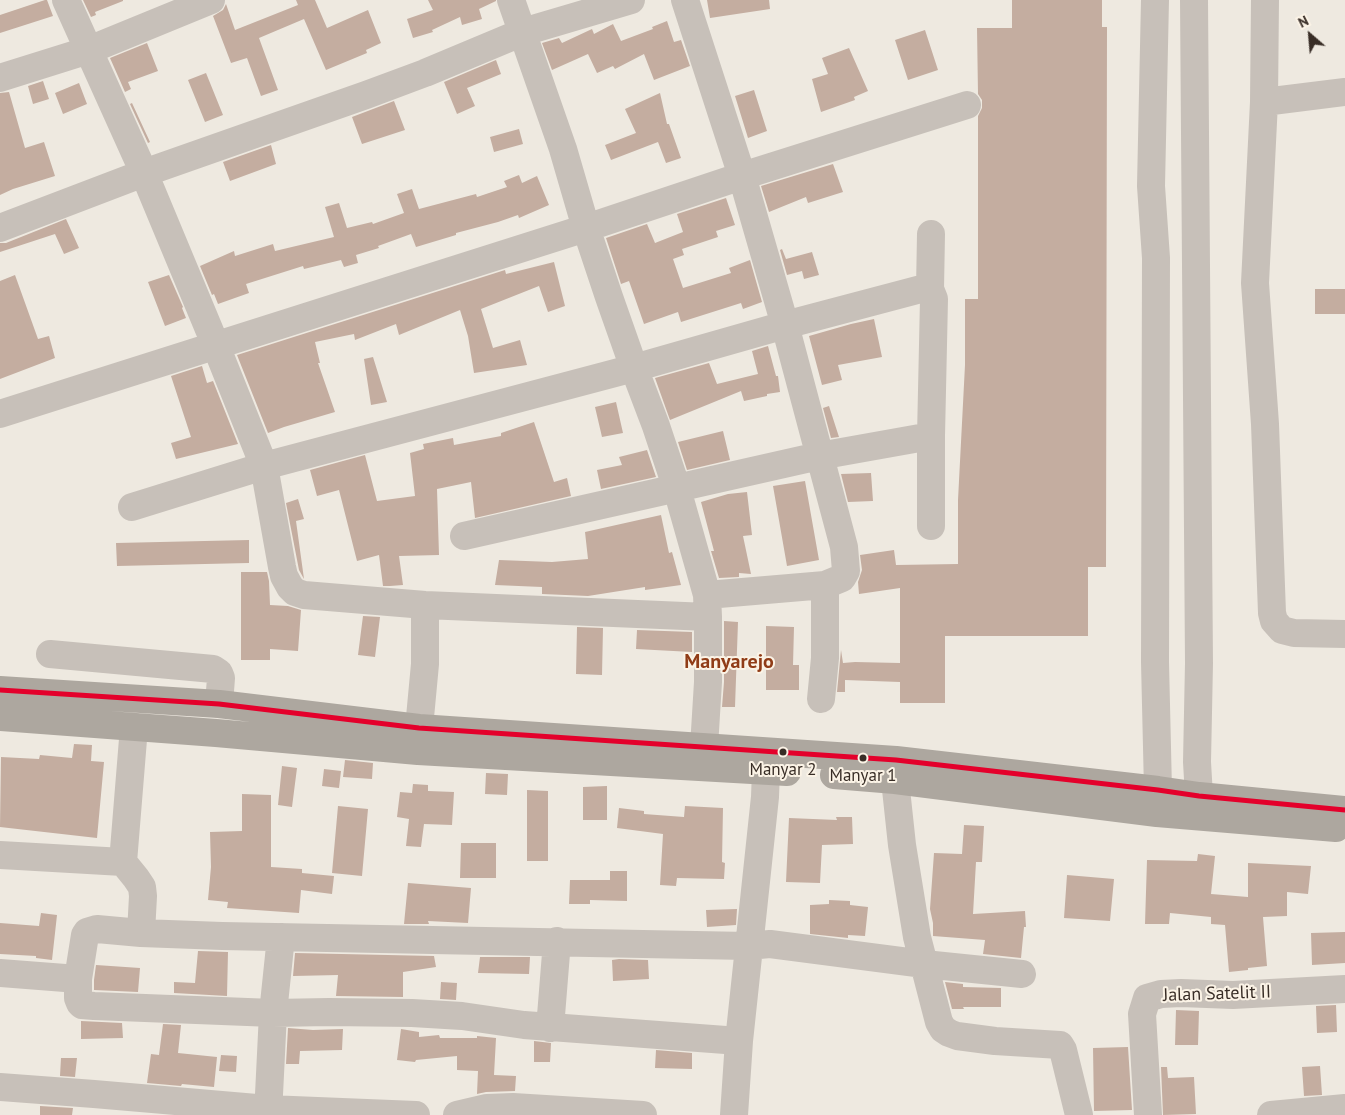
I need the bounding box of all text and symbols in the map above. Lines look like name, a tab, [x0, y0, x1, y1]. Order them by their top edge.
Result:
north arrow	[1285, 10, 1335, 60]
text: N	[1295, 12, 1311, 32]
district label: Manyarejo	[684, 650, 774, 674]
marker: Manyar 2	[778, 747, 788, 757]
marker: Manyar 1	[858, 753, 868, 763]
place label: Manyar 2	[749, 760, 817, 780]
place label: Manyar 1	[829, 766, 897, 786]
street label: Jalan Satelit II	[1163, 981, 1271, 1007]

